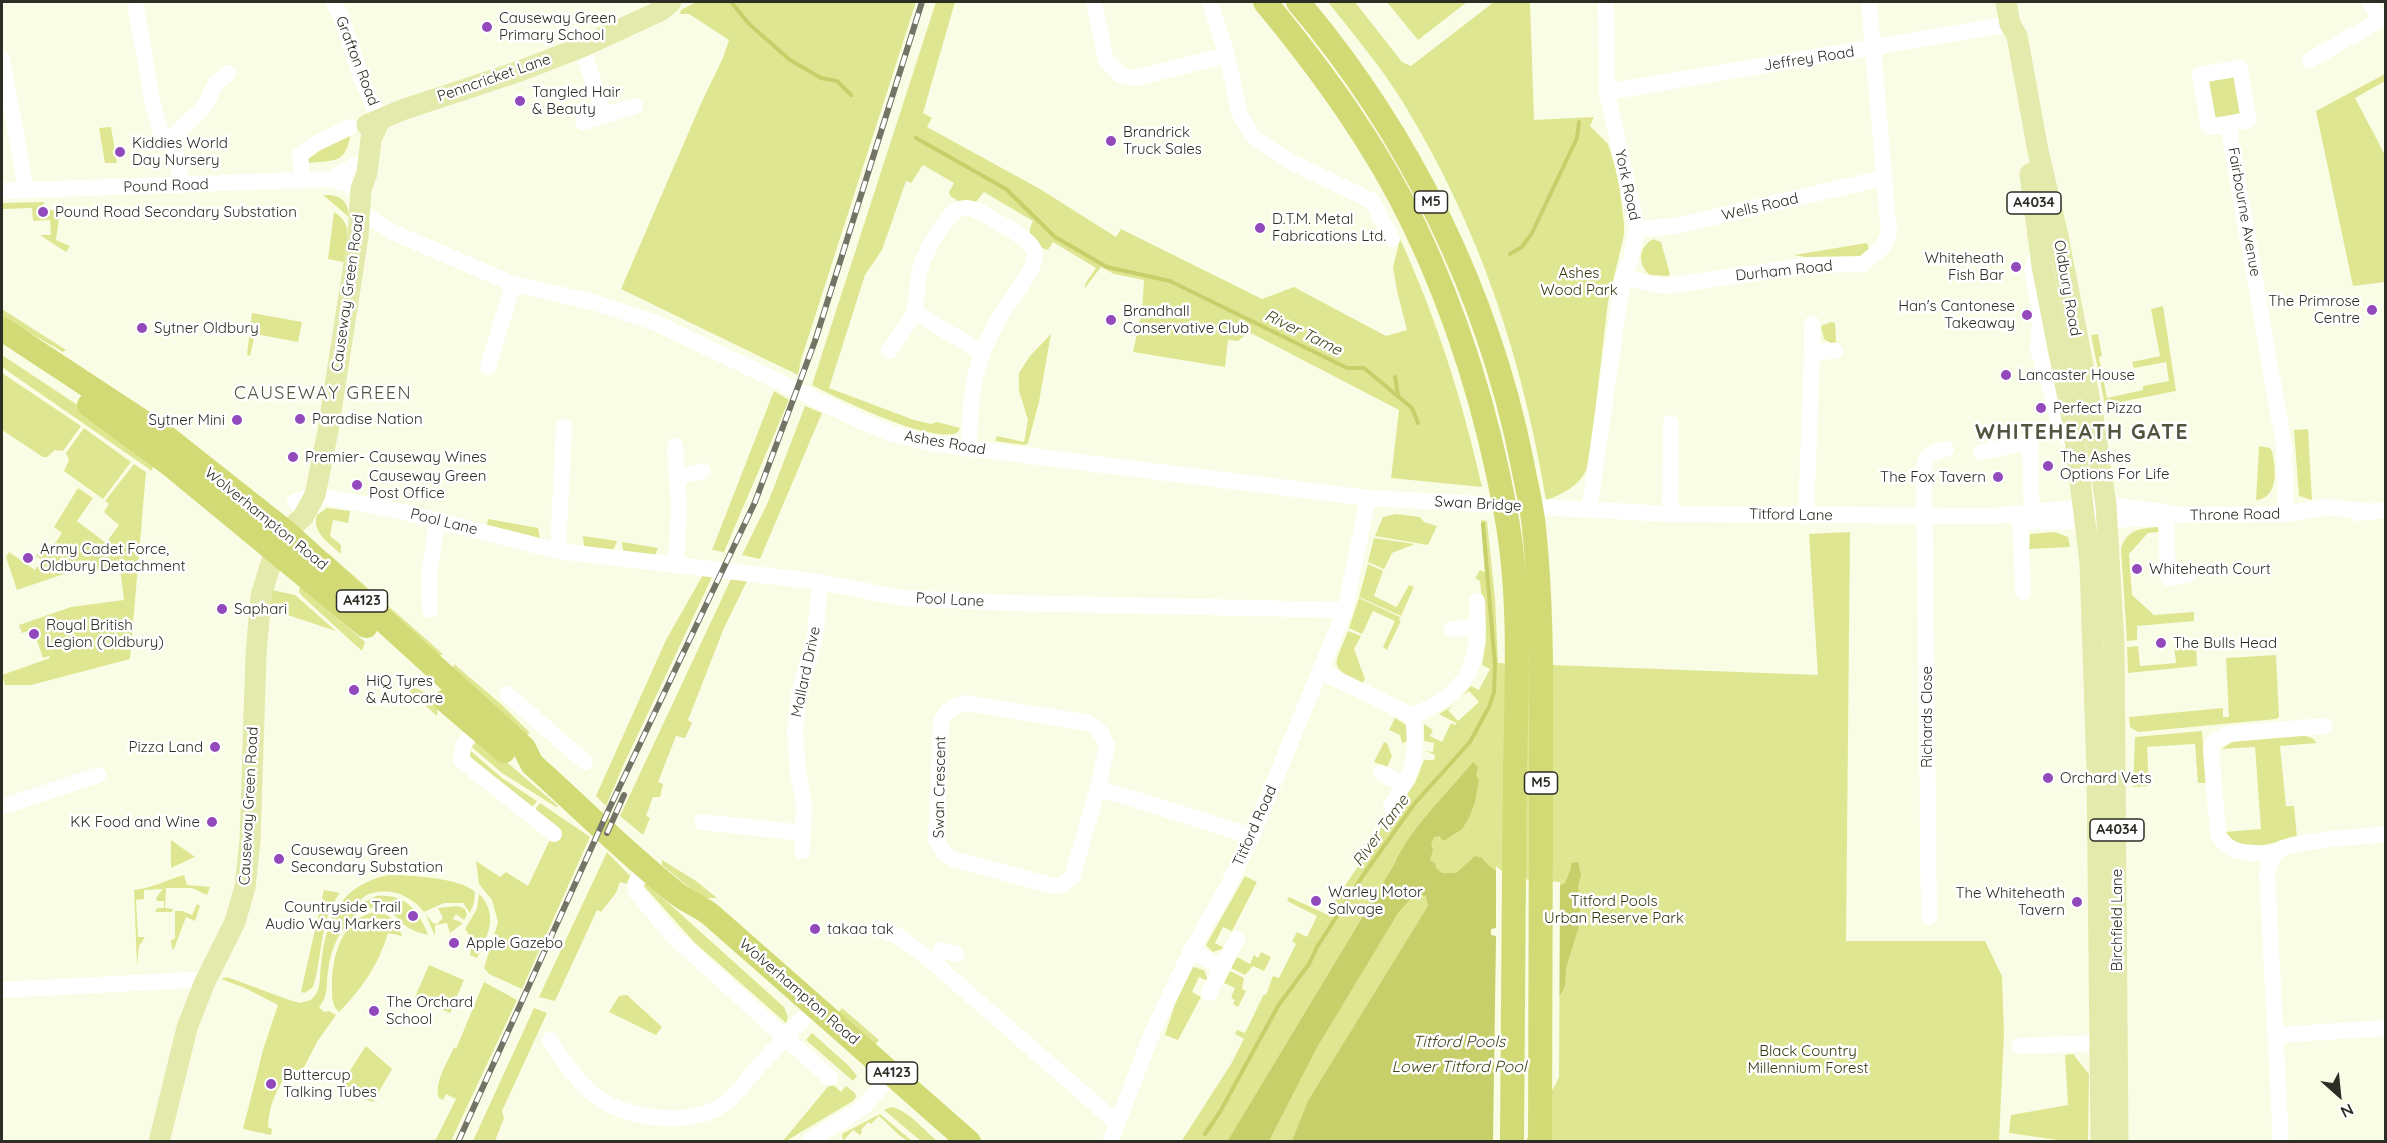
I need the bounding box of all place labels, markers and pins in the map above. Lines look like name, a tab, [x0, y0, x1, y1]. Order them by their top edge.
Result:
place label: Causeway Green Primary School	[499, 9, 616, 44]
marker: Causeway Green Primary School	[480, 20, 494, 34]
place label: Tangled Hair & Beauty	[532, 83, 621, 118]
marker: Tangled Hair & Beauty	[513, 94, 527, 108]
place label: Brandrick Truck Sales	[1123, 123, 1202, 158]
place label: Kiddies World Day Nursery	[132, 134, 228, 169]
marker: Brandrick Truck Sales	[1104, 134, 1118, 148]
marker: Kiddies World Day Nursery	[113, 145, 127, 159]
place label: Pound Road Secondary Substation	[55, 203, 297, 221]
marker: Pound Road Secondary Substation	[36, 205, 50, 219]
place label: D.T.M. Metal Fabrications Ltd.	[1272, 210, 1386, 245]
marker: D.T.M. Metal Fabrications Ltd.	[1253, 221, 1267, 235]
place label: Whiteheath Fish Bar	[1925, 249, 2004, 284]
marker: Whiteheath Fish Bar	[2009, 260, 2023, 274]
place label: The Primrose Centre	[2268, 292, 2360, 327]
place label: Han's Cantonese Takeaway	[1898, 297, 2015, 332]
place label: Brandhall Conservative Club	[1123, 302, 1249, 337]
marker: The Primrose Centre	[2365, 303, 2379, 317]
marker: Han's Cantonese Takeaway	[2020, 308, 2034, 322]
marker: Brandhall Conservative Club	[1104, 313, 1118, 327]
place label: Sytner Oldbury	[154, 319, 259, 337]
marker: Sytner Oldbury	[135, 321, 149, 335]
place label: Lancaster House	[2018, 366, 2135, 384]
marker: Lancaster House	[1999, 368, 2013, 382]
place label: Perfect Pizza	[2053, 399, 2142, 417]
marker: Perfect Pizza	[2034, 401, 2048, 415]
place label: Paradise Nation	[312, 410, 423, 428]
place label: Sytner Mini	[148, 411, 225, 429]
marker: Paradise Nation	[293, 412, 307, 426]
marker: Sytner Mini	[230, 413, 244, 427]
place label: Premier- Causeway Wines	[305, 448, 487, 466]
place label: The Ashes Options For Life	[2060, 448, 2169, 483]
marker: Premier- Causeway Wines	[286, 450, 300, 464]
marker: The Ashes Options For Life	[2041, 459, 2055, 473]
place label: Causeway Green Post Office	[369, 467, 486, 502]
place label: The Fox Tavern	[1880, 468, 1986, 486]
marker: The Fox Tavern	[1991, 470, 2005, 484]
marker: Causeway Green Post Office	[350, 478, 364, 492]
place label: Army Cadet Force, Oldbury Detachment	[40, 540, 186, 575]
marker: Army Cadet Force, Oldbury Detachment	[21, 551, 35, 565]
place label: Whiteheath Court	[2149, 560, 2271, 578]
marker: Whiteheath Court	[2130, 562, 2144, 576]
place label: Saphari	[234, 600, 287, 618]
marker: Saphari	[215, 602, 229, 616]
place label: Royal British Legion (Oldbury)	[46, 616, 164, 651]
marker: Royal British Legion (Oldbury)	[27, 627, 41, 641]
place label: The Bulls Head	[2173, 634, 2277, 652]
marker: The Bulls Head	[2154, 636, 2168, 650]
place label: HiQ Tyres & Autocare	[366, 672, 443, 707]
marker: HiQ Tyres & Autocare	[347, 683, 361, 697]
place label: Pizza Land	[128, 738, 203, 756]
marker: Pizza Land	[208, 740, 222, 754]
place label: Orchard Vets	[2060, 769, 2151, 787]
marker: Orchard Vets	[2041, 771, 2055, 785]
place label: KK Food and Wine	[70, 813, 200, 831]
marker: KK Food and Wine	[205, 815, 219, 829]
place label: Causeway Green Secondary Substation	[291, 841, 443, 876]
marker: Causeway Green Secondary Substation	[272, 852, 286, 866]
place label: Warley Motor Salvage	[1328, 883, 1423, 918]
place label: The Whiteheath Tavern	[1955, 884, 2065, 919]
marker: Warley Motor Salvage	[1309, 894, 1323, 908]
marker: The Whiteheath Tavern	[2070, 895, 2084, 909]
place label: Countryside Trail Audio Way Markers	[265, 898, 401, 933]
marker: Countryside Trail Audio Way Markers	[406, 909, 420, 923]
place label: takaa tak	[827, 920, 894, 938]
marker: takaa tak	[808, 922, 822, 936]
place label: Apple Gazebo	[466, 934, 563, 952]
marker: Apple Gazebo	[447, 936, 461, 950]
place label: The Orchard School	[386, 993, 473, 1028]
marker: The Orchard School	[367, 1004, 381, 1018]
place label: Buttercup Talking Tubes	[283, 1066, 377, 1101]
marker: Buttercup Talking Tubes	[264, 1077, 278, 1091]

